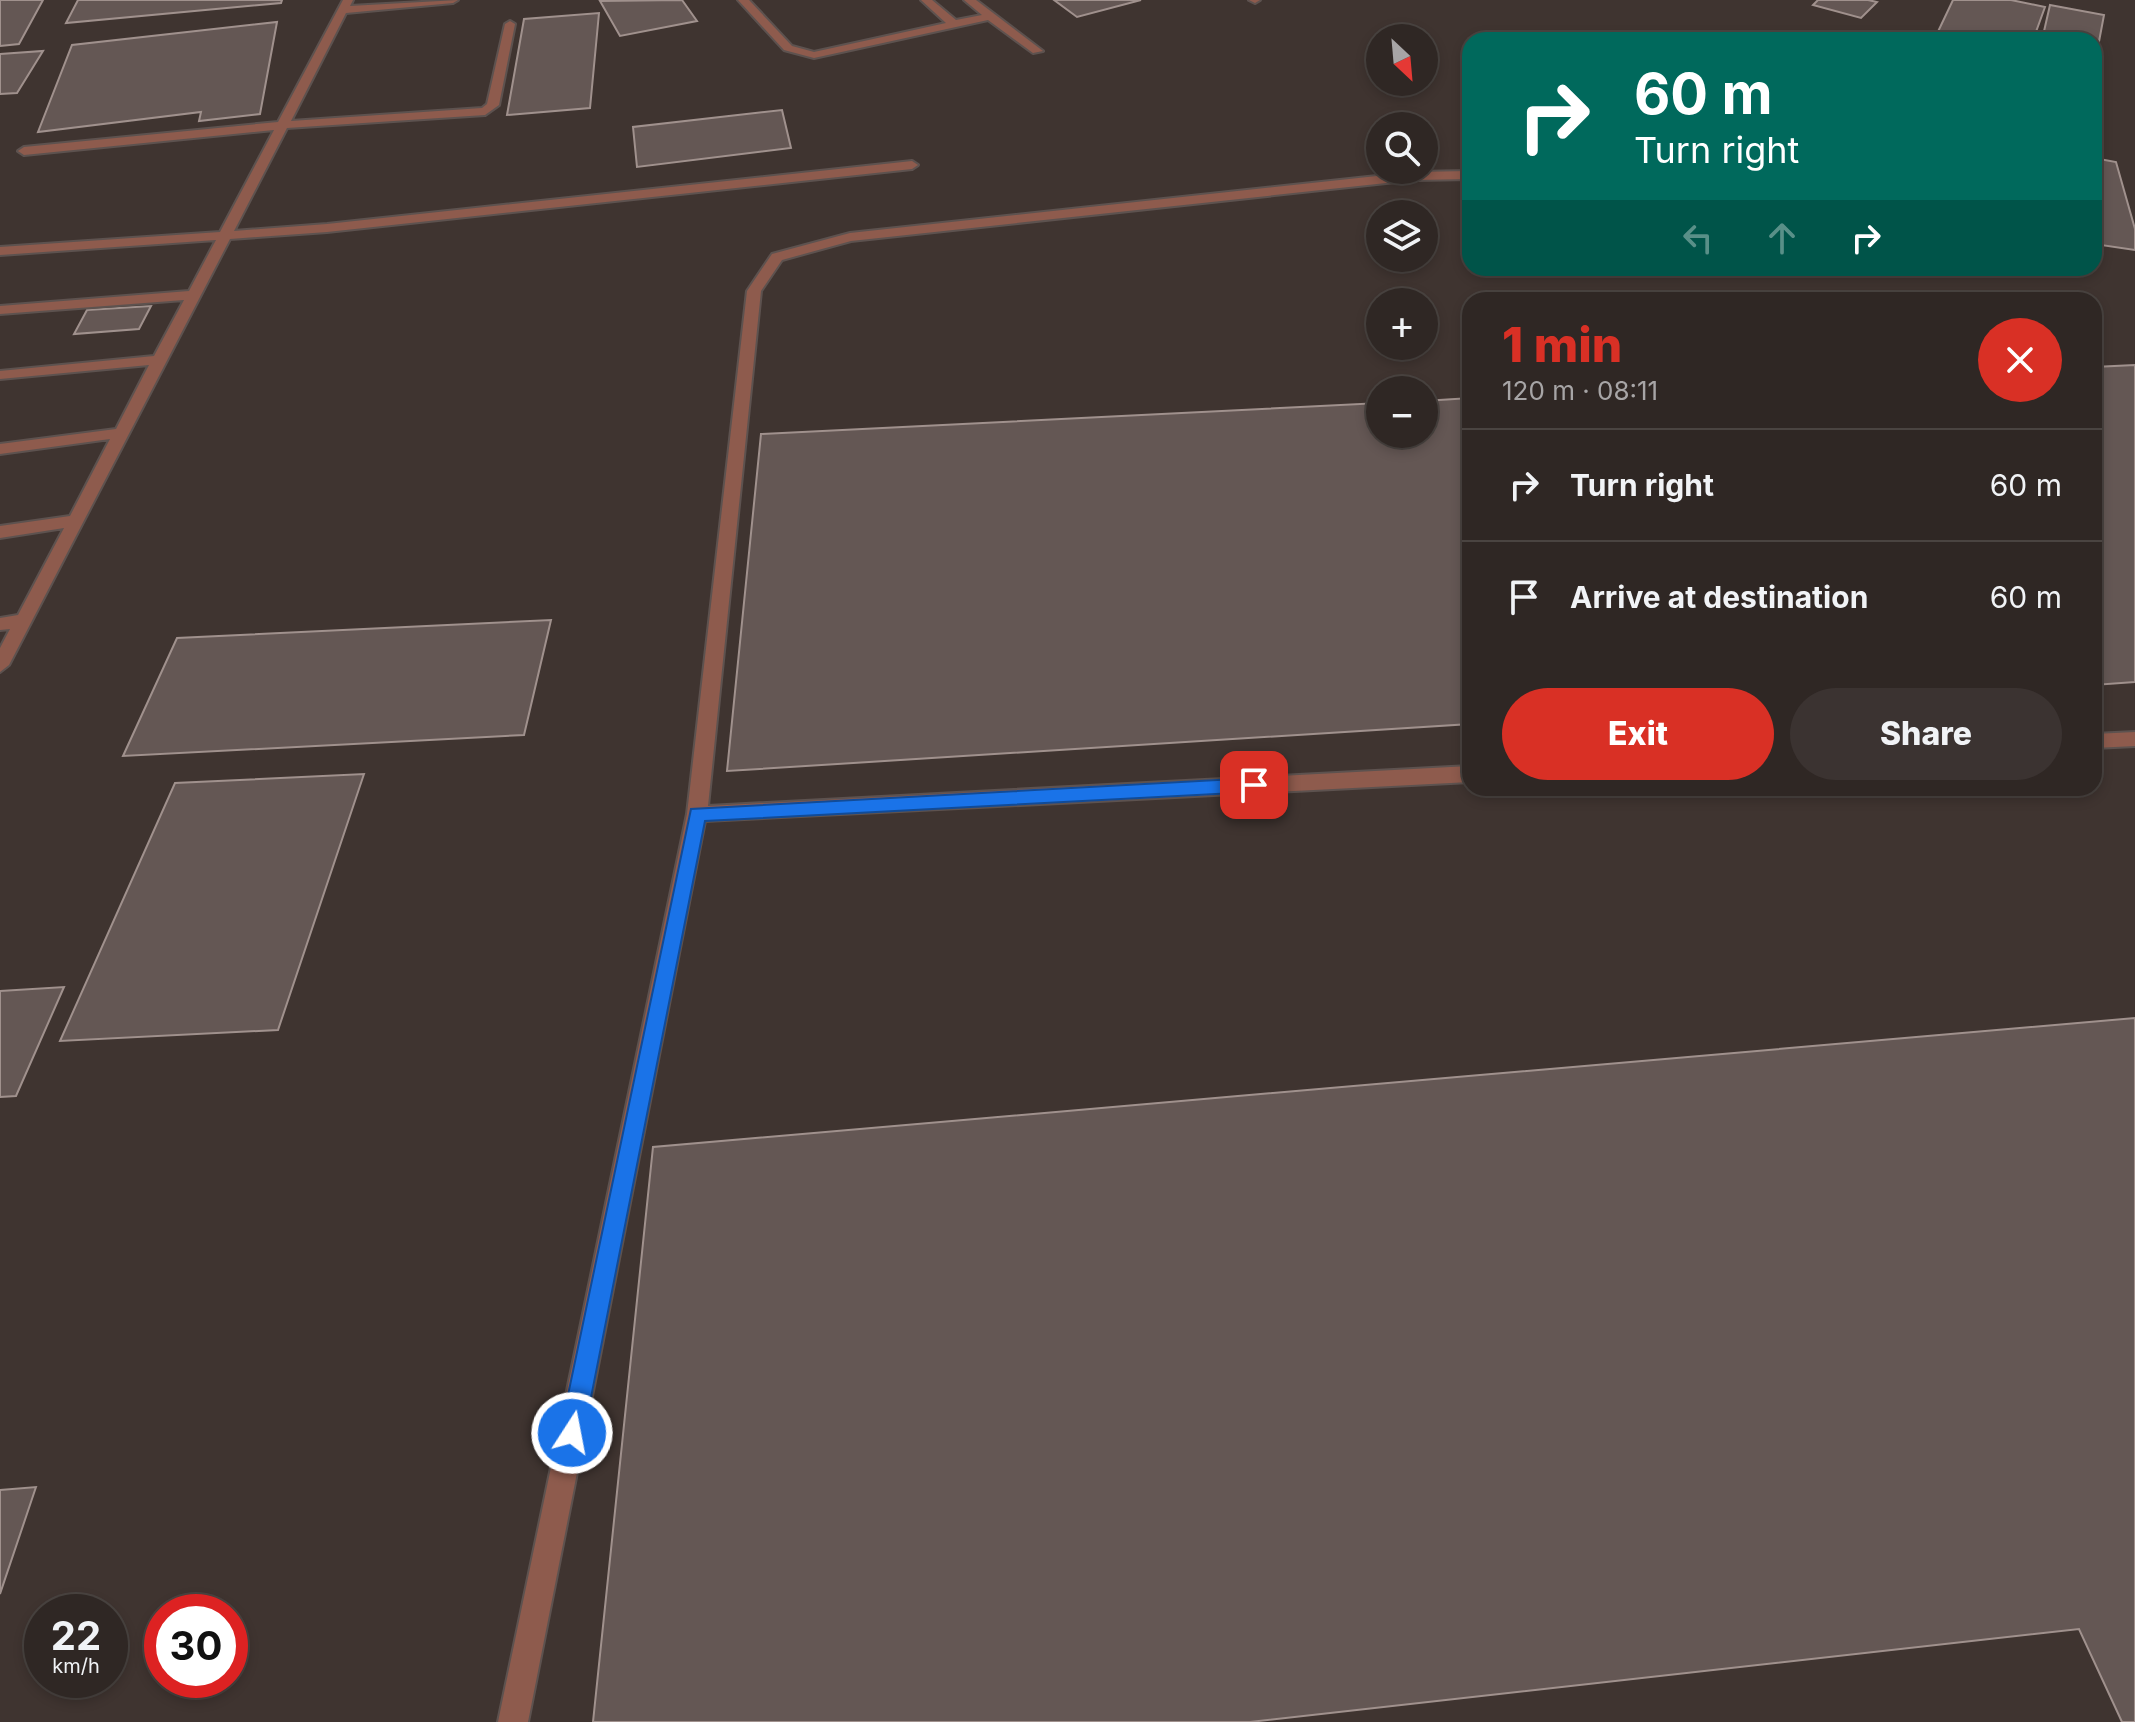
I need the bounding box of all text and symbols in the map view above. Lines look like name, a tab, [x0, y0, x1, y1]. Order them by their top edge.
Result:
north arrow	[1366, 24, 1438, 96]
map controls	[1366, 24, 1438, 448]
text: 60 m	[1634, 60, 1773, 128]
icon: right	[1502, 64, 1606, 168]
button: search	[1366, 112, 1438, 184]
text: Turn right	[1634, 128, 1799, 172]
button: layers	[1366, 200, 1438, 272]
icon: left	[1676, 216, 1720, 260]
icon: ahead	[1760, 216, 1804, 260]
icon: right	[1844, 216, 1888, 260]
button: +	[1366, 288, 1438, 360]
text: 1 min	[1502, 315, 1622, 374]
button: close	[1978, 318, 2062, 402]
text: 120 m · 08:11	[1502, 375, 1658, 406]
button: −	[1366, 376, 1438, 448]
icon: right	[1502, 463, 1546, 507]
text: Turn right	[1570, 467, 1714, 503]
text: 60 m	[1990, 467, 2062, 503]
icon: arrive	[1502, 575, 1546, 619]
text: Arrive at destination	[1570, 579, 1868, 615]
text: 60 m	[1990, 579, 2062, 615]
button: Exit	[1502, 688, 1774, 780]
button: Share	[1790, 688, 2062, 780]
pin	[1220, 751, 1288, 819]
icon: arrive	[1232, 763, 1276, 807]
position arrow	[530, 1391, 614, 1475]
speed limit sign: 30	[144, 1594, 248, 1698]
text: 22	[51, 1611, 101, 1660]
text: km/h	[52, 1654, 100, 1678]

